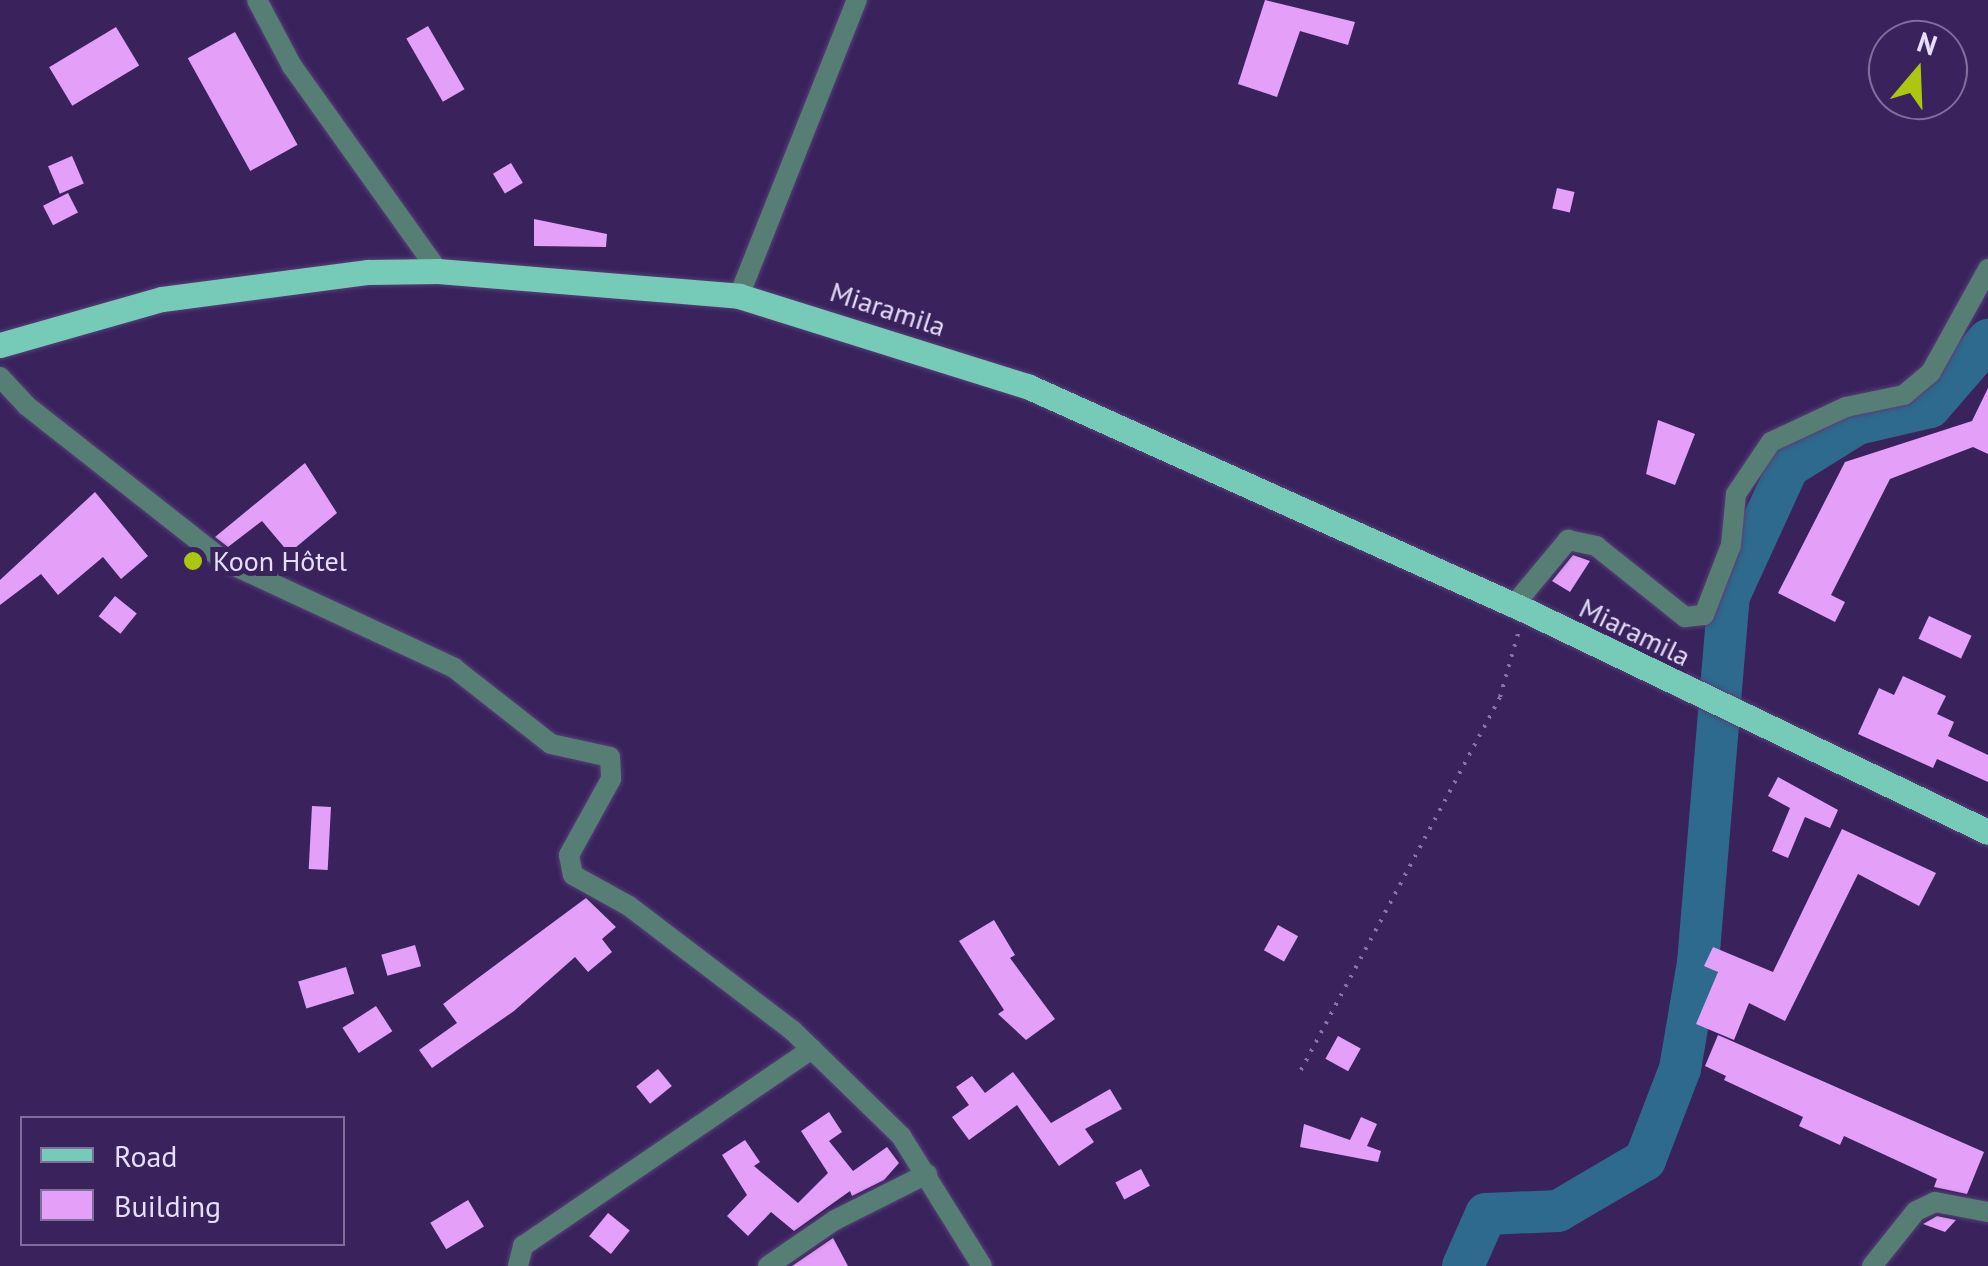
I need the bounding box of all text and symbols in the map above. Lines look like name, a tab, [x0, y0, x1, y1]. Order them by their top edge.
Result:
north arrow	[1868, 20, 1968, 120]
text: N	[1913, 23, 1942, 64]
street label: Miaramila	[826, 275, 950, 343]
place label: Koon Hôtel	[213, 544, 347, 578]
marker: Koon Hôtel	[182, 550, 204, 572]
street label: Miaramila	[1574, 591, 1696, 673]
legend	[20, 1116, 345, 1246]
text: Road	[114, 1136, 178, 1175]
text: Building	[114, 1186, 221, 1225]

